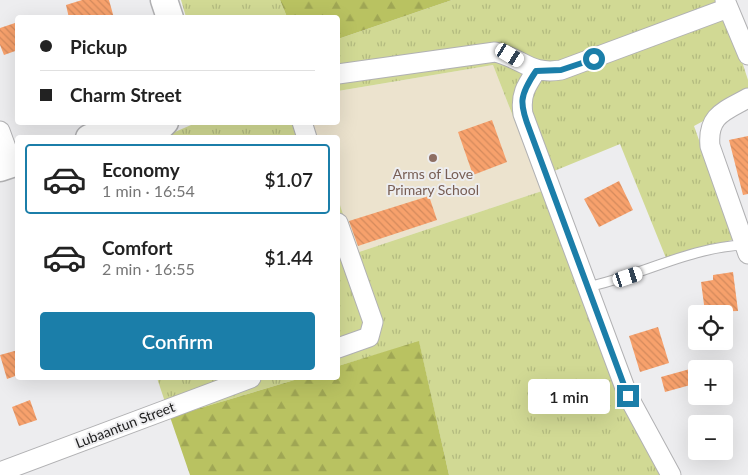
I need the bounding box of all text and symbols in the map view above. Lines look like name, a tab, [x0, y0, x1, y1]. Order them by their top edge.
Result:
text: Pickup	[70, 35, 127, 58]
car	[493, 41, 526, 69]
route start	[583, 48, 605, 70]
text: Charm Street	[70, 83, 182, 106]
marker: Arms of Love Primary School	[427, 152, 439, 164]
icon: car	[42, 157, 87, 202]
text: Economy	[102, 158, 180, 181]
place label: Arms of Love Primary School	[387, 165, 479, 198]
text: $1.07	[264, 168, 313, 191]
text: 1 min · 16:54	[102, 181, 195, 200]
icon: car	[42, 235, 87, 280]
text: Comfort	[102, 236, 173, 259]
text: $1.44	[264, 246, 313, 269]
text: 2 min · 16:55	[102, 259, 195, 278]
car	[611, 265, 644, 289]
map controls	[688, 305, 733, 460]
button: locate	[688, 305, 733, 350]
button: Confirm	[40, 312, 315, 370]
button: +	[688, 360, 733, 405]
callout: 1 min	[528, 378, 610, 414]
route end	[617, 385, 639, 407]
text: 1 min	[549, 387, 589, 406]
street label: Lubaantun Street	[73, 398, 177, 451]
button: −	[688, 415, 733, 460]

